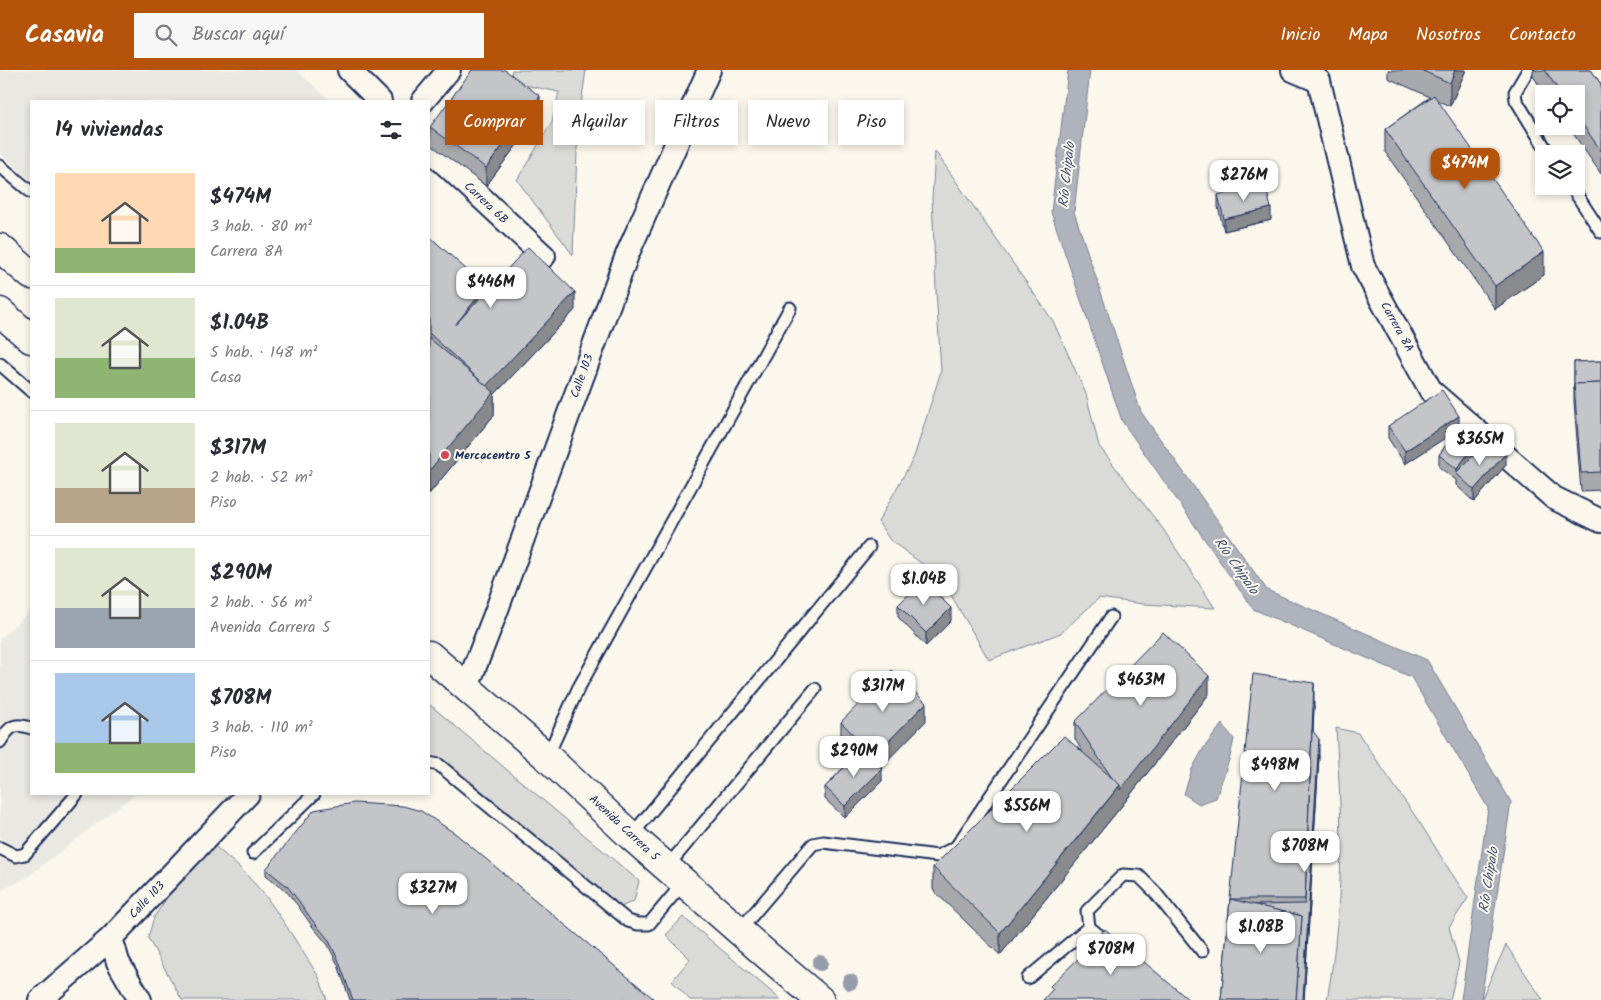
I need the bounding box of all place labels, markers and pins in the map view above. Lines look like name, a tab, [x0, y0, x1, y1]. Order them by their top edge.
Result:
pin: $474M	[1430, 148, 1500, 190]
pin: $276M	[1209, 160, 1279, 202]
pin: $446M	[456, 266, 526, 309]
pin: $365M	[1445, 424, 1515, 466]
place label: Mercacentro 5	[455, 446, 531, 465]
marker: Mercacentro 5	[439, 449, 451, 461]
pin: $1.04B	[883, 564, 965, 606]
pin: $463M	[1106, 664, 1176, 707]
pin: $317M	[848, 670, 918, 713]
pin: $290M	[819, 736, 889, 778]
pin: $498M	[1240, 750, 1310, 792]
pin: $556M	[992, 790, 1062, 833]
pin: $708M	[1270, 830, 1340, 873]
pin: $327M	[398, 872, 468, 915]
pin: $1.08B	[1220, 912, 1302, 954]
pin: $708M	[1076, 934, 1146, 976]

